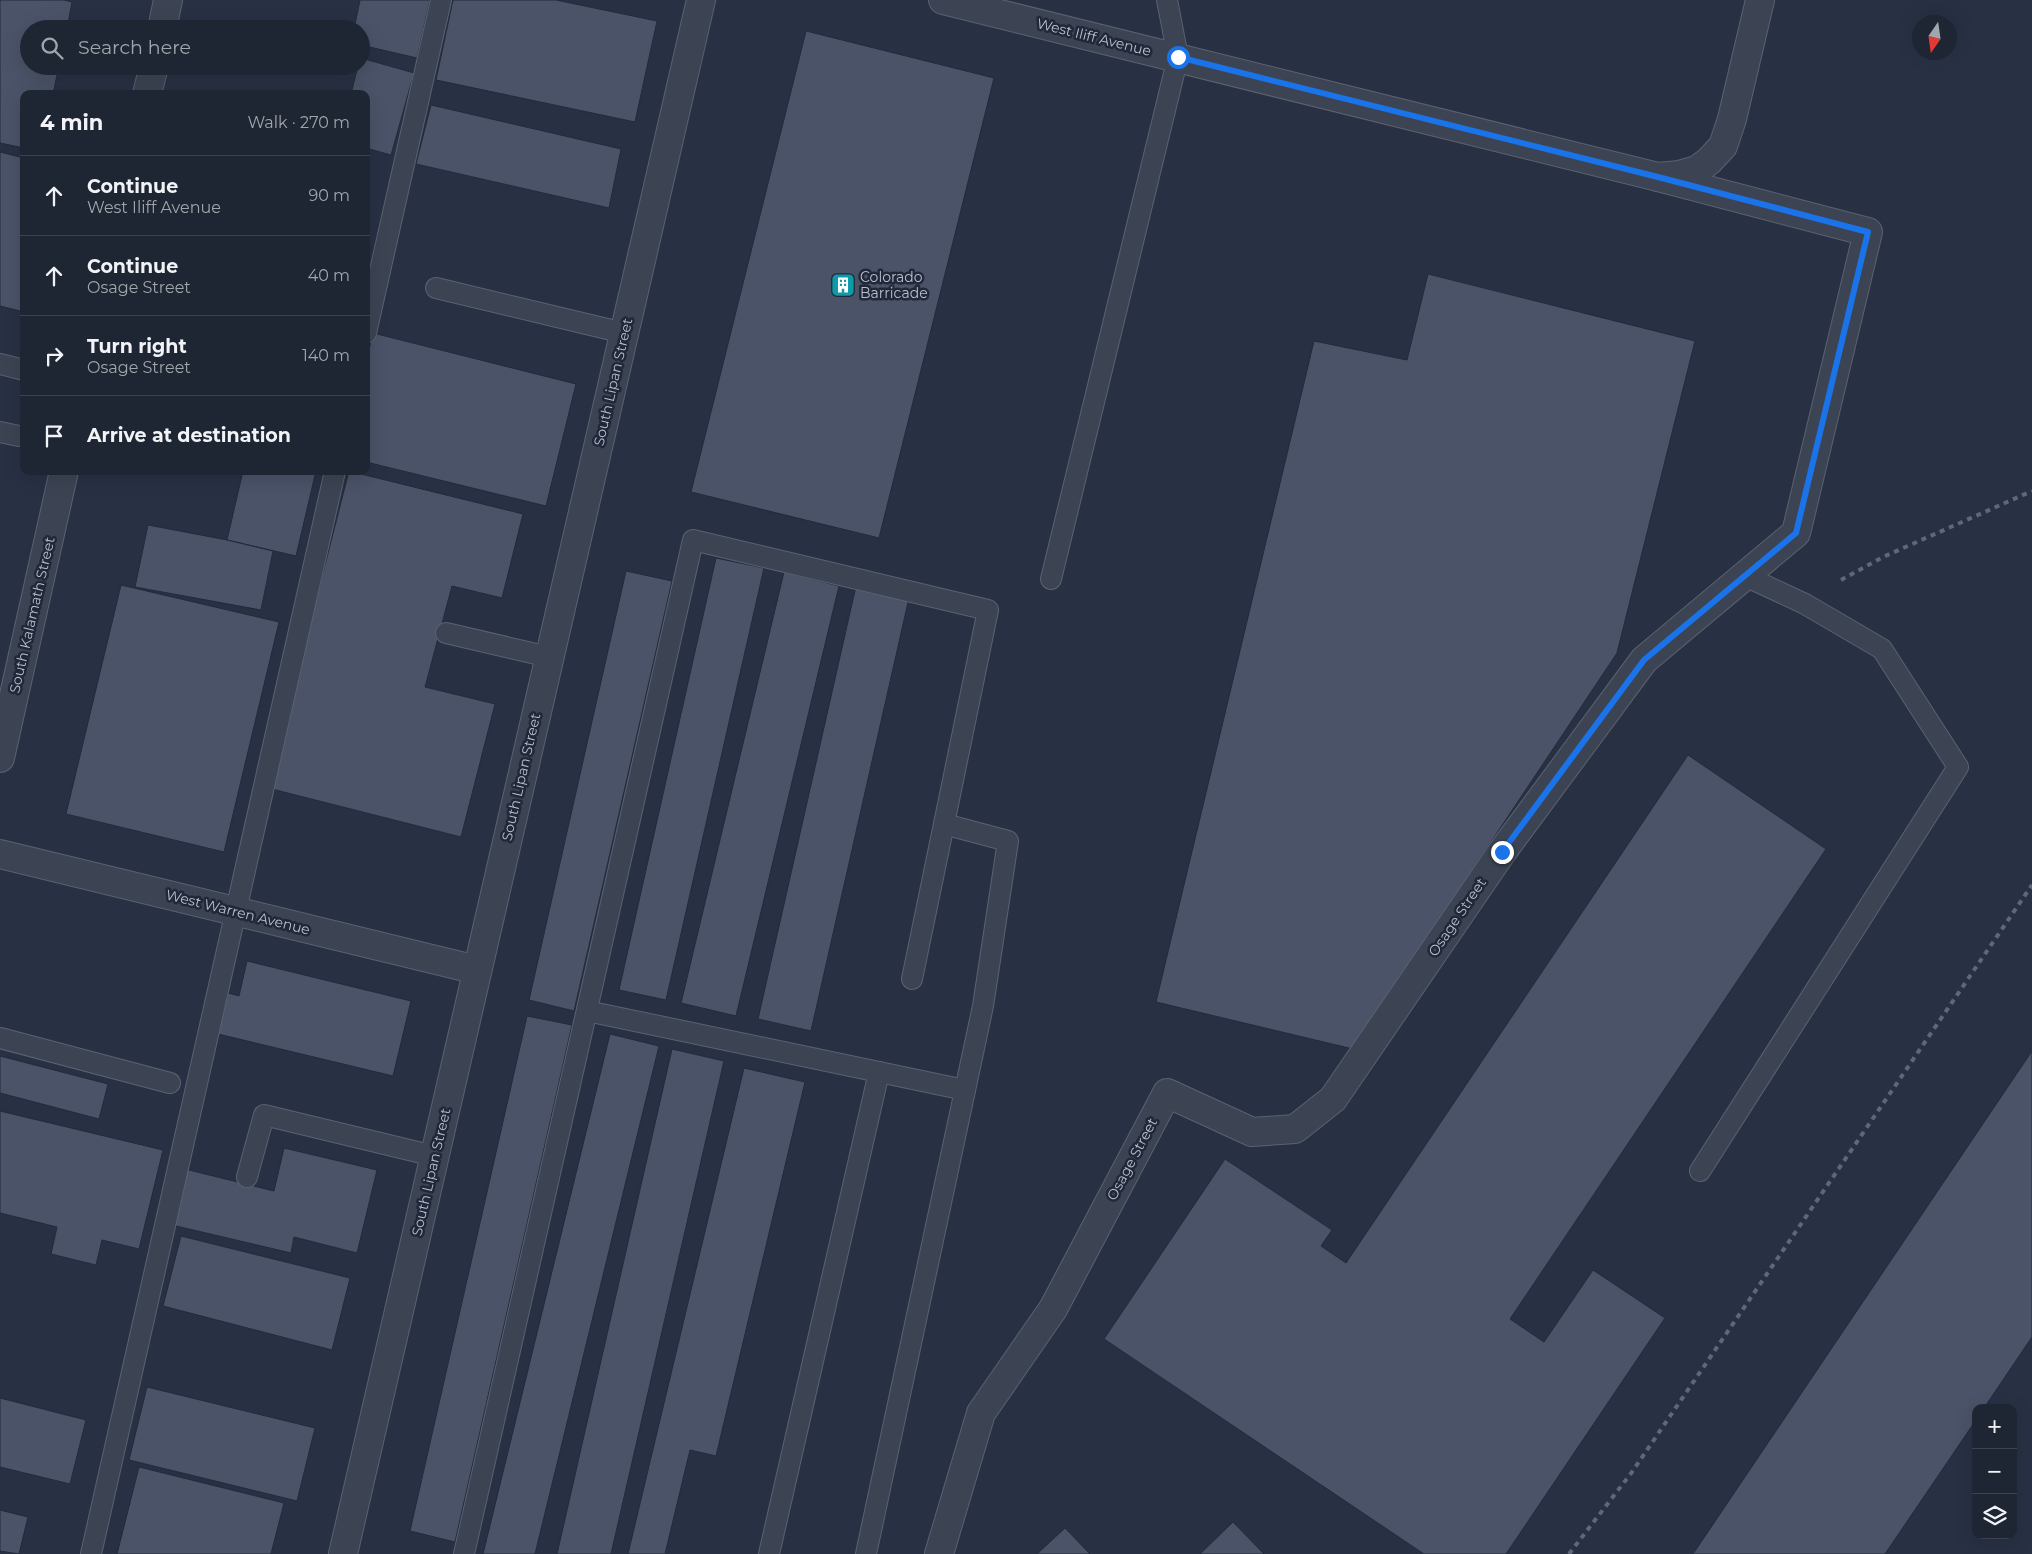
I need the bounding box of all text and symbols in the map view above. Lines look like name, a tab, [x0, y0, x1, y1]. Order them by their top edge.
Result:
street label: West Iliff Avenue	[1035, 14, 1153, 60]
north arrow	[1912, 15, 1957, 60]
search box	[20, 20, 370, 75]
icon: search	[38, 34, 66, 62]
text: Search here	[78, 36, 191, 59]
route start	[1167, 46, 1190, 69]
text: 4 min	[40, 110, 103, 135]
text: Walk · 270 m	[247, 113, 350, 132]
text: Continue	[87, 175, 178, 198]
icon: ahead	[40, 182, 68, 210]
text: 90 m	[308, 186, 350, 205]
text: West Iliff Avenue	[87, 198, 221, 217]
text: Continue	[87, 255, 178, 278]
icon: ahead	[40, 262, 68, 290]
text: 40 m	[308, 266, 350, 285]
place label: Colorado Barricade	[860, 268, 928, 302]
building icon: Colorado Barricade	[830, 272, 856, 298]
text: Osage Street	[87, 278, 191, 297]
street label: South Lipan Street	[590, 316, 637, 448]
text: Turn right	[87, 335, 187, 358]
icon: right	[40, 342, 68, 370]
text: 140 m	[302, 346, 350, 365]
text: Osage Street	[87, 358, 191, 377]
icon: arrive	[40, 422, 68, 450]
text: Arrive at destination	[87, 424, 291, 447]
street label: South Kalamath Street	[5, 535, 59, 695]
street label: South Lipan Street	[498, 711, 545, 843]
route end	[1491, 841, 1514, 864]
street label: Osage Street	[1424, 874, 1490, 960]
street label: West Warren Avenue	[164, 885, 312, 939]
street label: South Lipan Street	[408, 1106, 455, 1238]
street label: Osage Street	[1103, 1114, 1161, 1203]
map controls	[1972, 1404, 2017, 1539]
button: +	[1972, 1404, 2017, 1449]
button: −	[1972, 1449, 2017, 1494]
button: layers	[1972, 1494, 2017, 1539]

